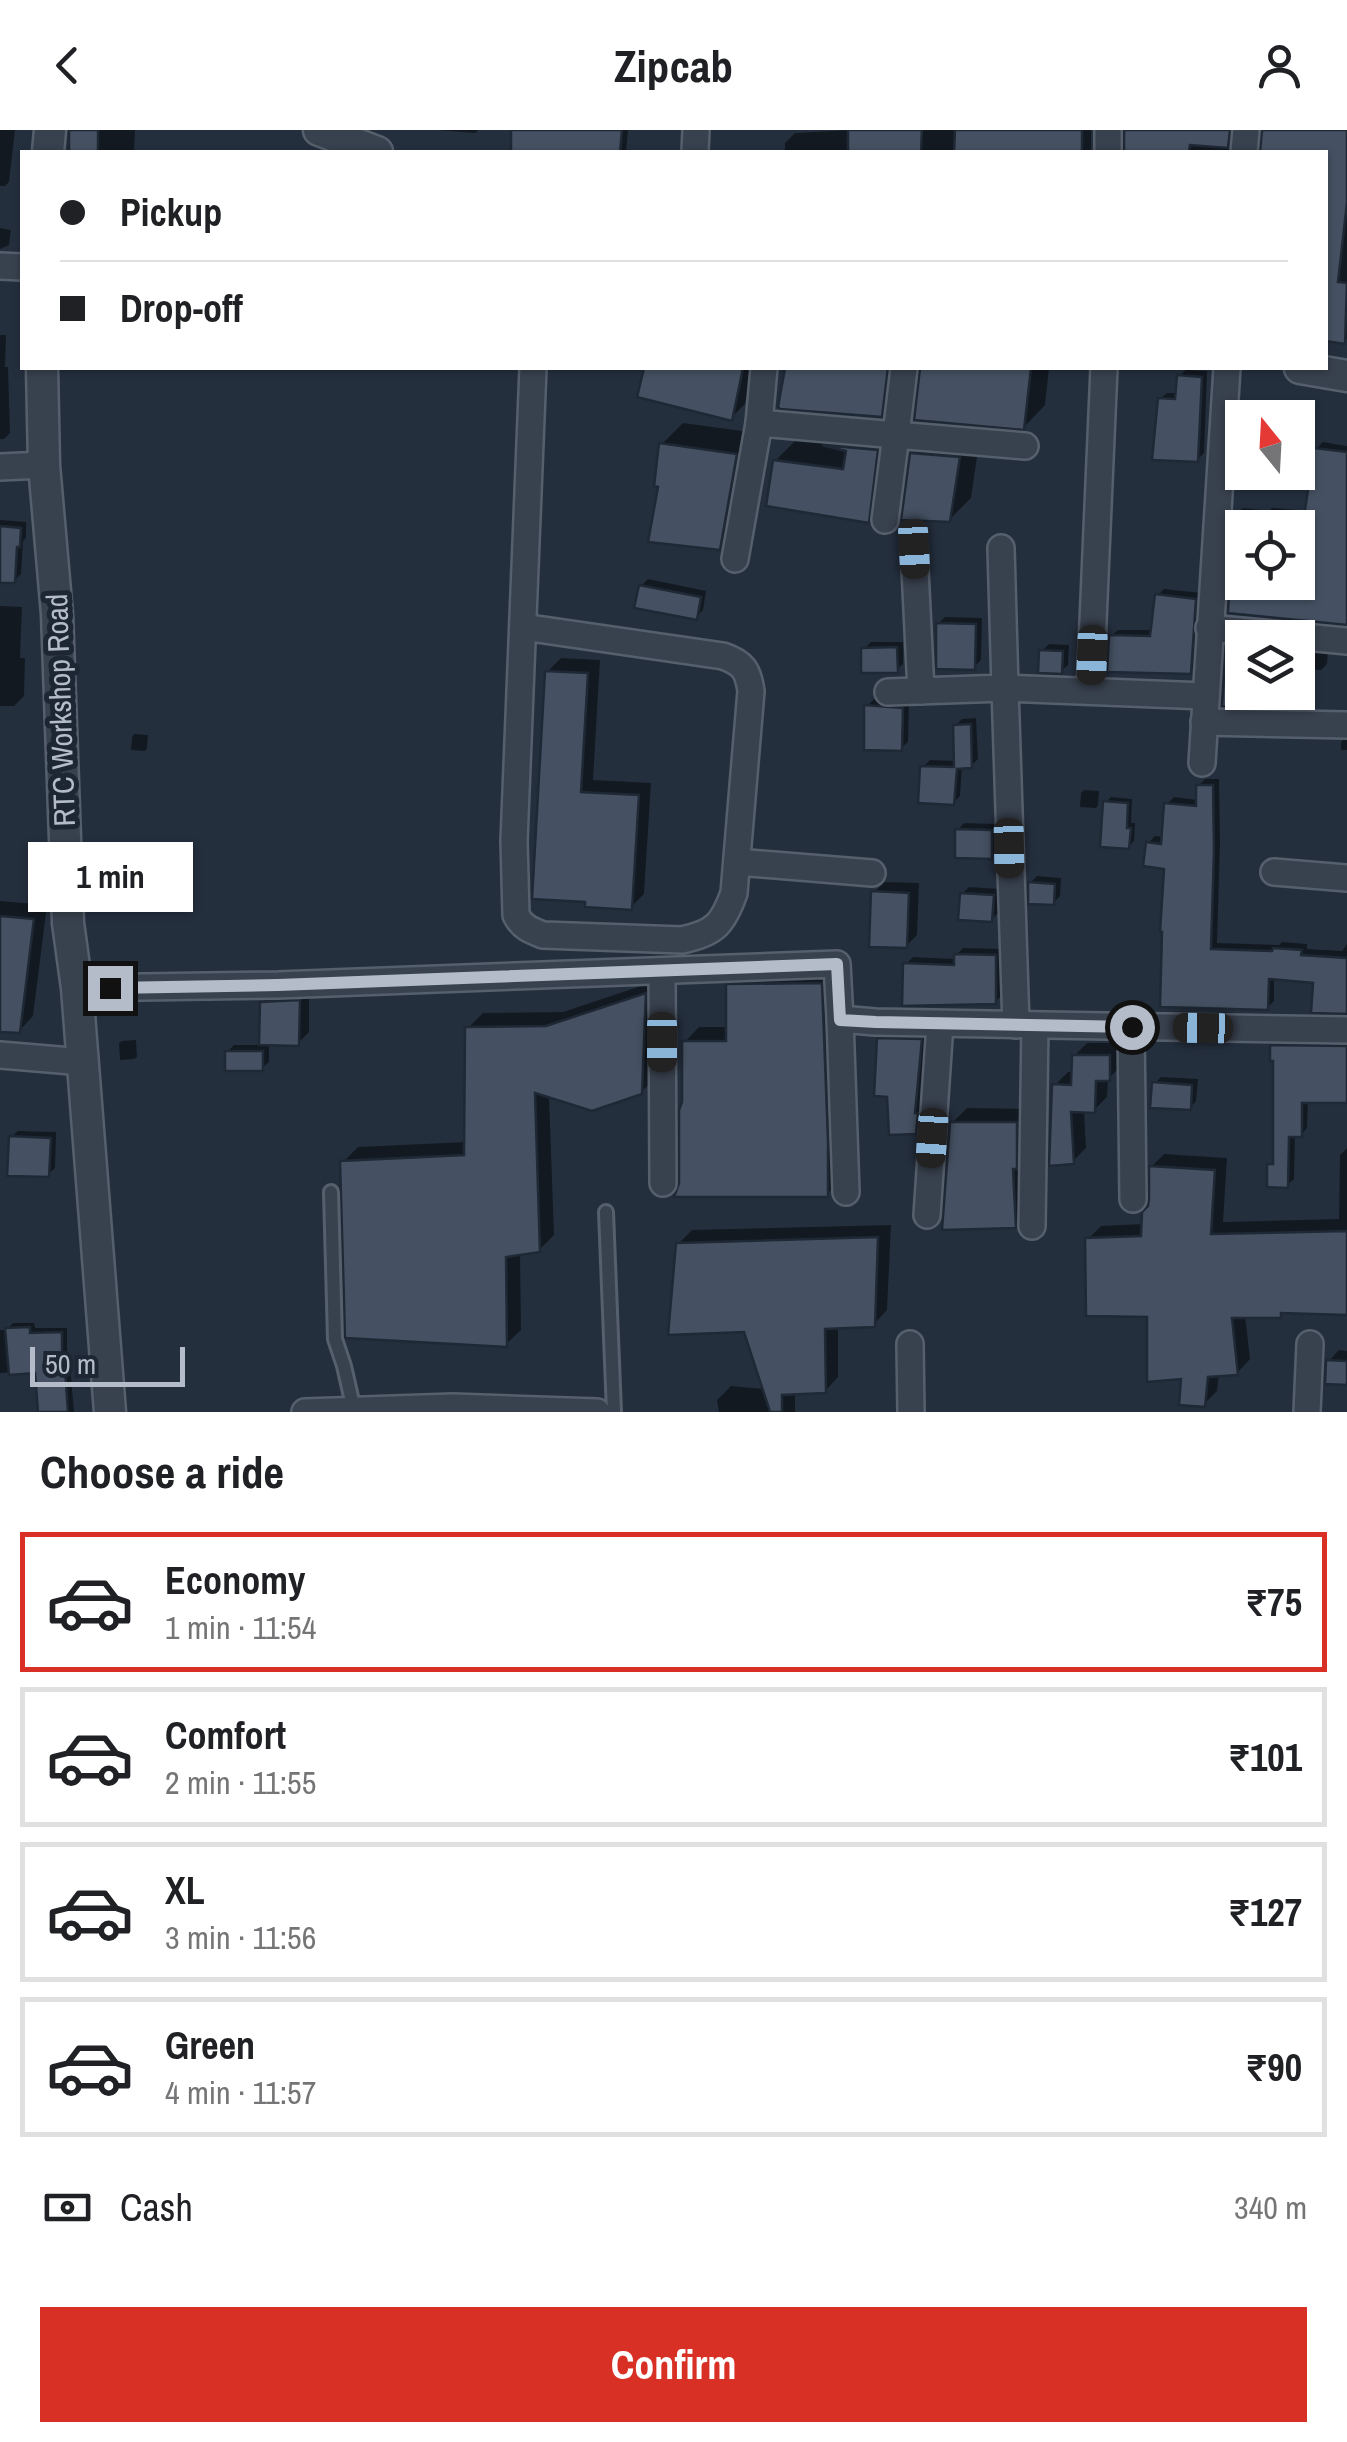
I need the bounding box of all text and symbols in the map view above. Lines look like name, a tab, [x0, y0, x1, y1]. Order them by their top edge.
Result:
text: Zipcab	[614, 35, 733, 96]
icon: back	[40, 38, 95, 93]
icon: person	[1252, 38, 1307, 93]
text: Pickup	[120, 187, 222, 238]
text: Drop-off	[120, 283, 243, 334]
north arrow	[1225, 400, 1315, 490]
map controls	[1225, 400, 1315, 710]
button: locate	[1225, 510, 1315, 600]
car	[897, 518, 931, 580]
street label: RTC Workshop Road	[36, 593, 84, 827]
button: layers	[1225, 620, 1315, 710]
car	[1076, 624, 1108, 686]
car	[993, 818, 1025, 878]
callout: 1 min	[28, 843, 192, 913]
text: 1 min	[76, 855, 145, 898]
route end	[88, 966, 133, 1011]
route start	[1110, 1005, 1155, 1050]
car	[647, 1012, 677, 1072]
car	[1173, 1012, 1233, 1044]
car	[915, 1107, 949, 1169]
scale bar	[30, 1342, 185, 1386]
text: 50 m	[45, 1345, 96, 1383]
text: Choose a ride	[40, 1441, 284, 1502]
text: Economy	[165, 1555, 305, 1606]
icon: car	[45, 1557, 135, 1647]
text: ₹75	[1245, 1577, 1302, 1628]
text: 1 min · 11:54	[165, 1606, 316, 1649]
text: Comfort	[165, 1710, 286, 1761]
icon: car	[45, 1712, 135, 1802]
text: ₹101	[1228, 1732, 1302, 1783]
text: 2 min · 11:55	[165, 1761, 316, 1804]
text: XL	[165, 1865, 205, 1916]
icon: car	[45, 1867, 135, 1957]
text: ₹127	[1228, 1887, 1302, 1938]
text: 3 min · 11:56	[165, 1916, 316, 1959]
text: Green	[165, 2020, 255, 2071]
icon: car	[45, 2022, 135, 2112]
text: ₹90	[1245, 2042, 1302, 2093]
text: 4 min · 11:57	[165, 2071, 316, 2114]
icon: cash	[40, 2180, 95, 2235]
text: Cash	[120, 2182, 193, 2233]
text: 340 m	[1234, 2186, 1307, 2229]
button: Confirm	[40, 2307, 1307, 2422]

